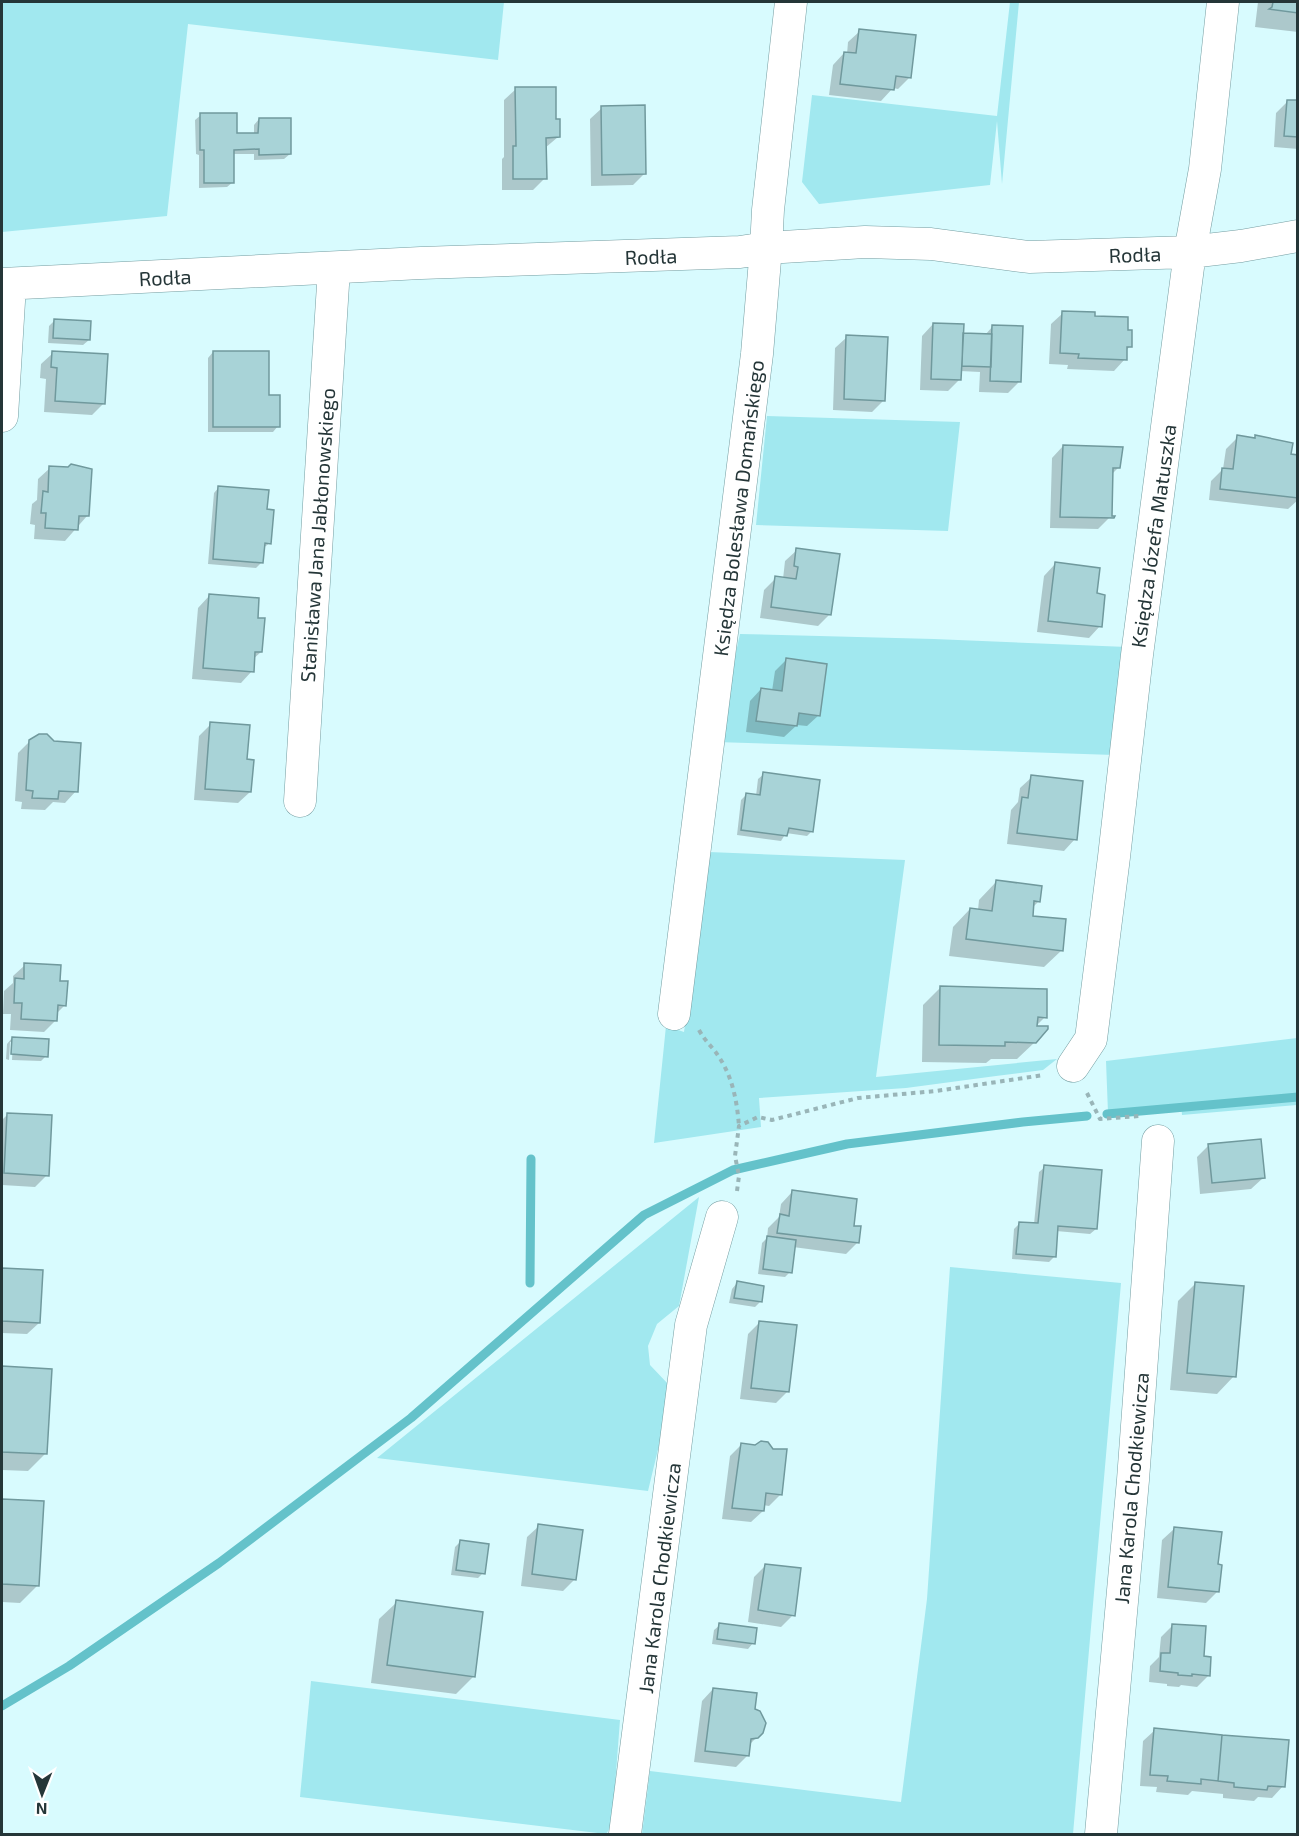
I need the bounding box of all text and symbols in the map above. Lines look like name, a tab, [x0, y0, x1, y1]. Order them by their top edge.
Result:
street label: Rodła	[1108, 241, 1162, 267]
street label: Rodła	[624, 243, 678, 269]
street label: Rodła	[138, 264, 192, 290]
street label: Księdza Bolesława Domańskiego	[708, 359, 768, 657]
street label: Stanisława Jana Jabłonowskiego	[295, 387, 339, 683]
street label: Księdza Józefa Matuszka	[1125, 423, 1181, 649]
street label: Jana Karola Chodkiewicza	[1109, 1371, 1153, 1605]
street label: Jana Karola Chodkiewicza	[633, 1461, 685, 1695]
north arrow	[12, 1764, 72, 1824]
text: N	[36, 1800, 48, 1819]

